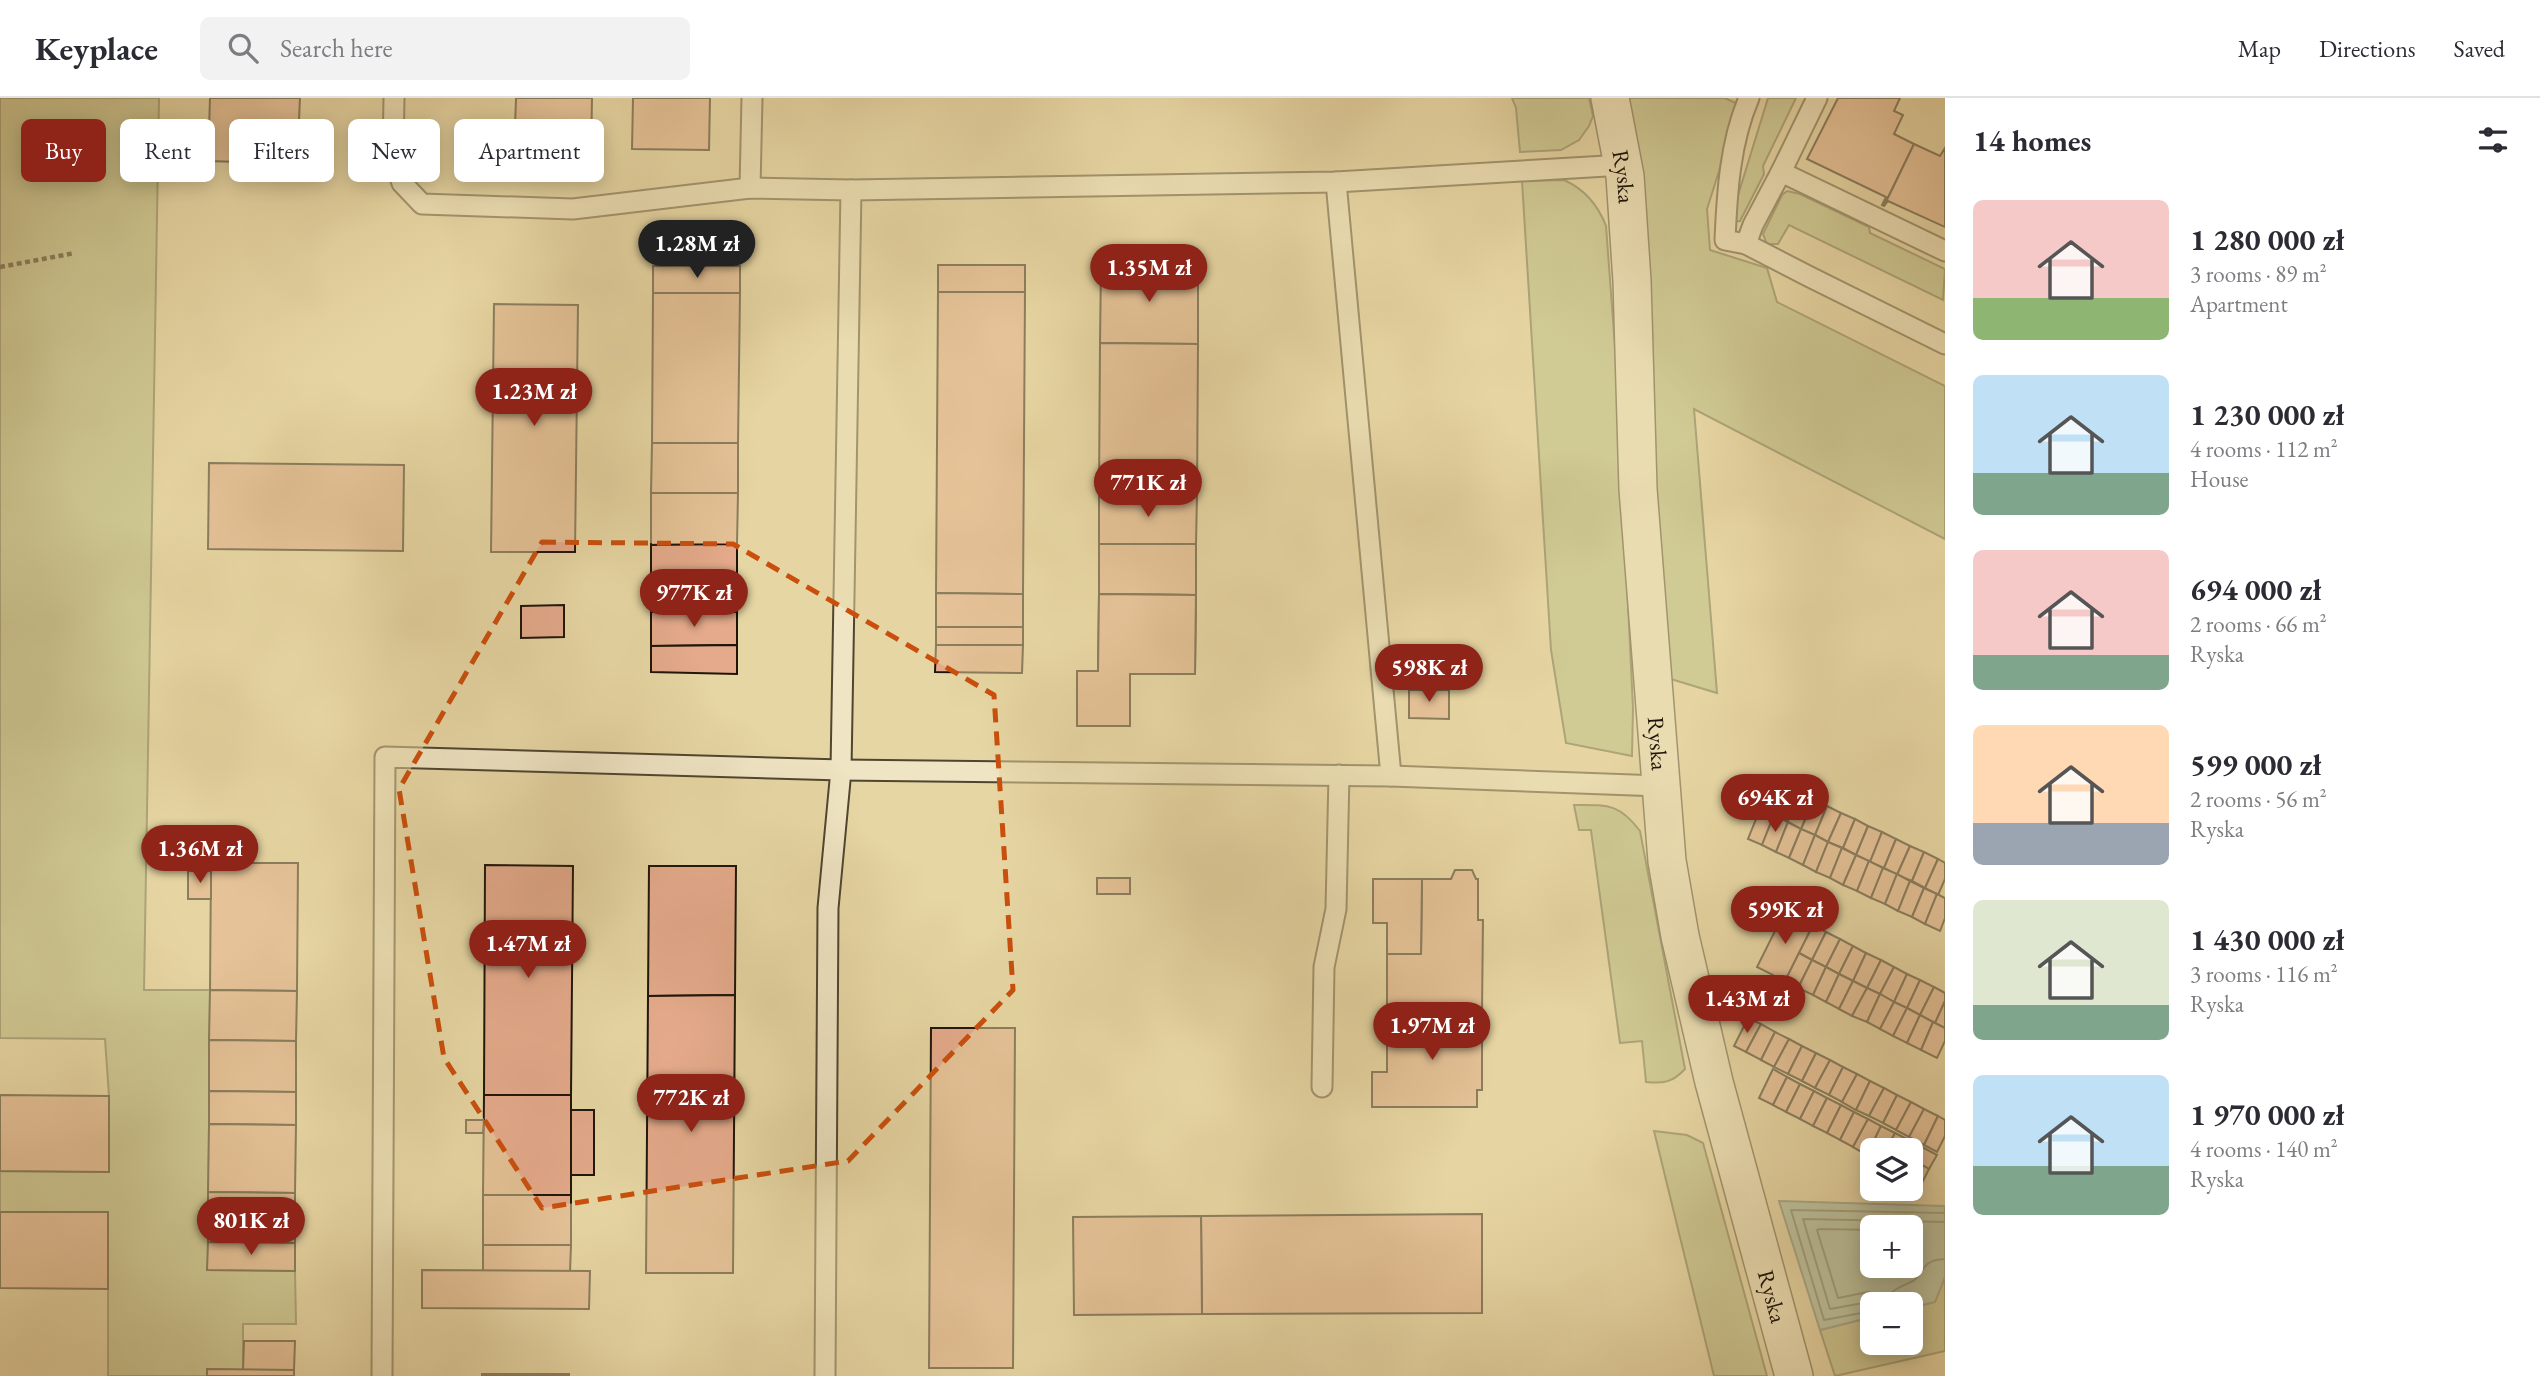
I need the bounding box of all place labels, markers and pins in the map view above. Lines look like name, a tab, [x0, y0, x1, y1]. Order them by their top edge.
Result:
pin: 1.28M zł	[625, 220, 769, 280]
pin: 1.35M zł	[1077, 244, 1221, 304]
pin: 1.23M zł	[462, 368, 606, 428]
pin: 771K zł	[1083, 460, 1213, 519]
pin: 977K zł	[629, 570, 759, 629]
pin: 598K zł	[1364, 644, 1494, 704]
pin: 694K zł	[1710, 774, 1840, 834]
pin: 1.36M zł	[128, 826, 272, 885]
pin: 599K zł	[1720, 886, 1850, 946]
pin: 1.47M zł	[456, 920, 600, 980]
pin: 1.43M zł	[1675, 976, 1819, 1035]
pin: 1.97M zł	[1360, 1002, 1504, 1062]
pin: 772K zł	[626, 1074, 756, 1134]
pin: 801K zł	[186, 1198, 316, 1257]

